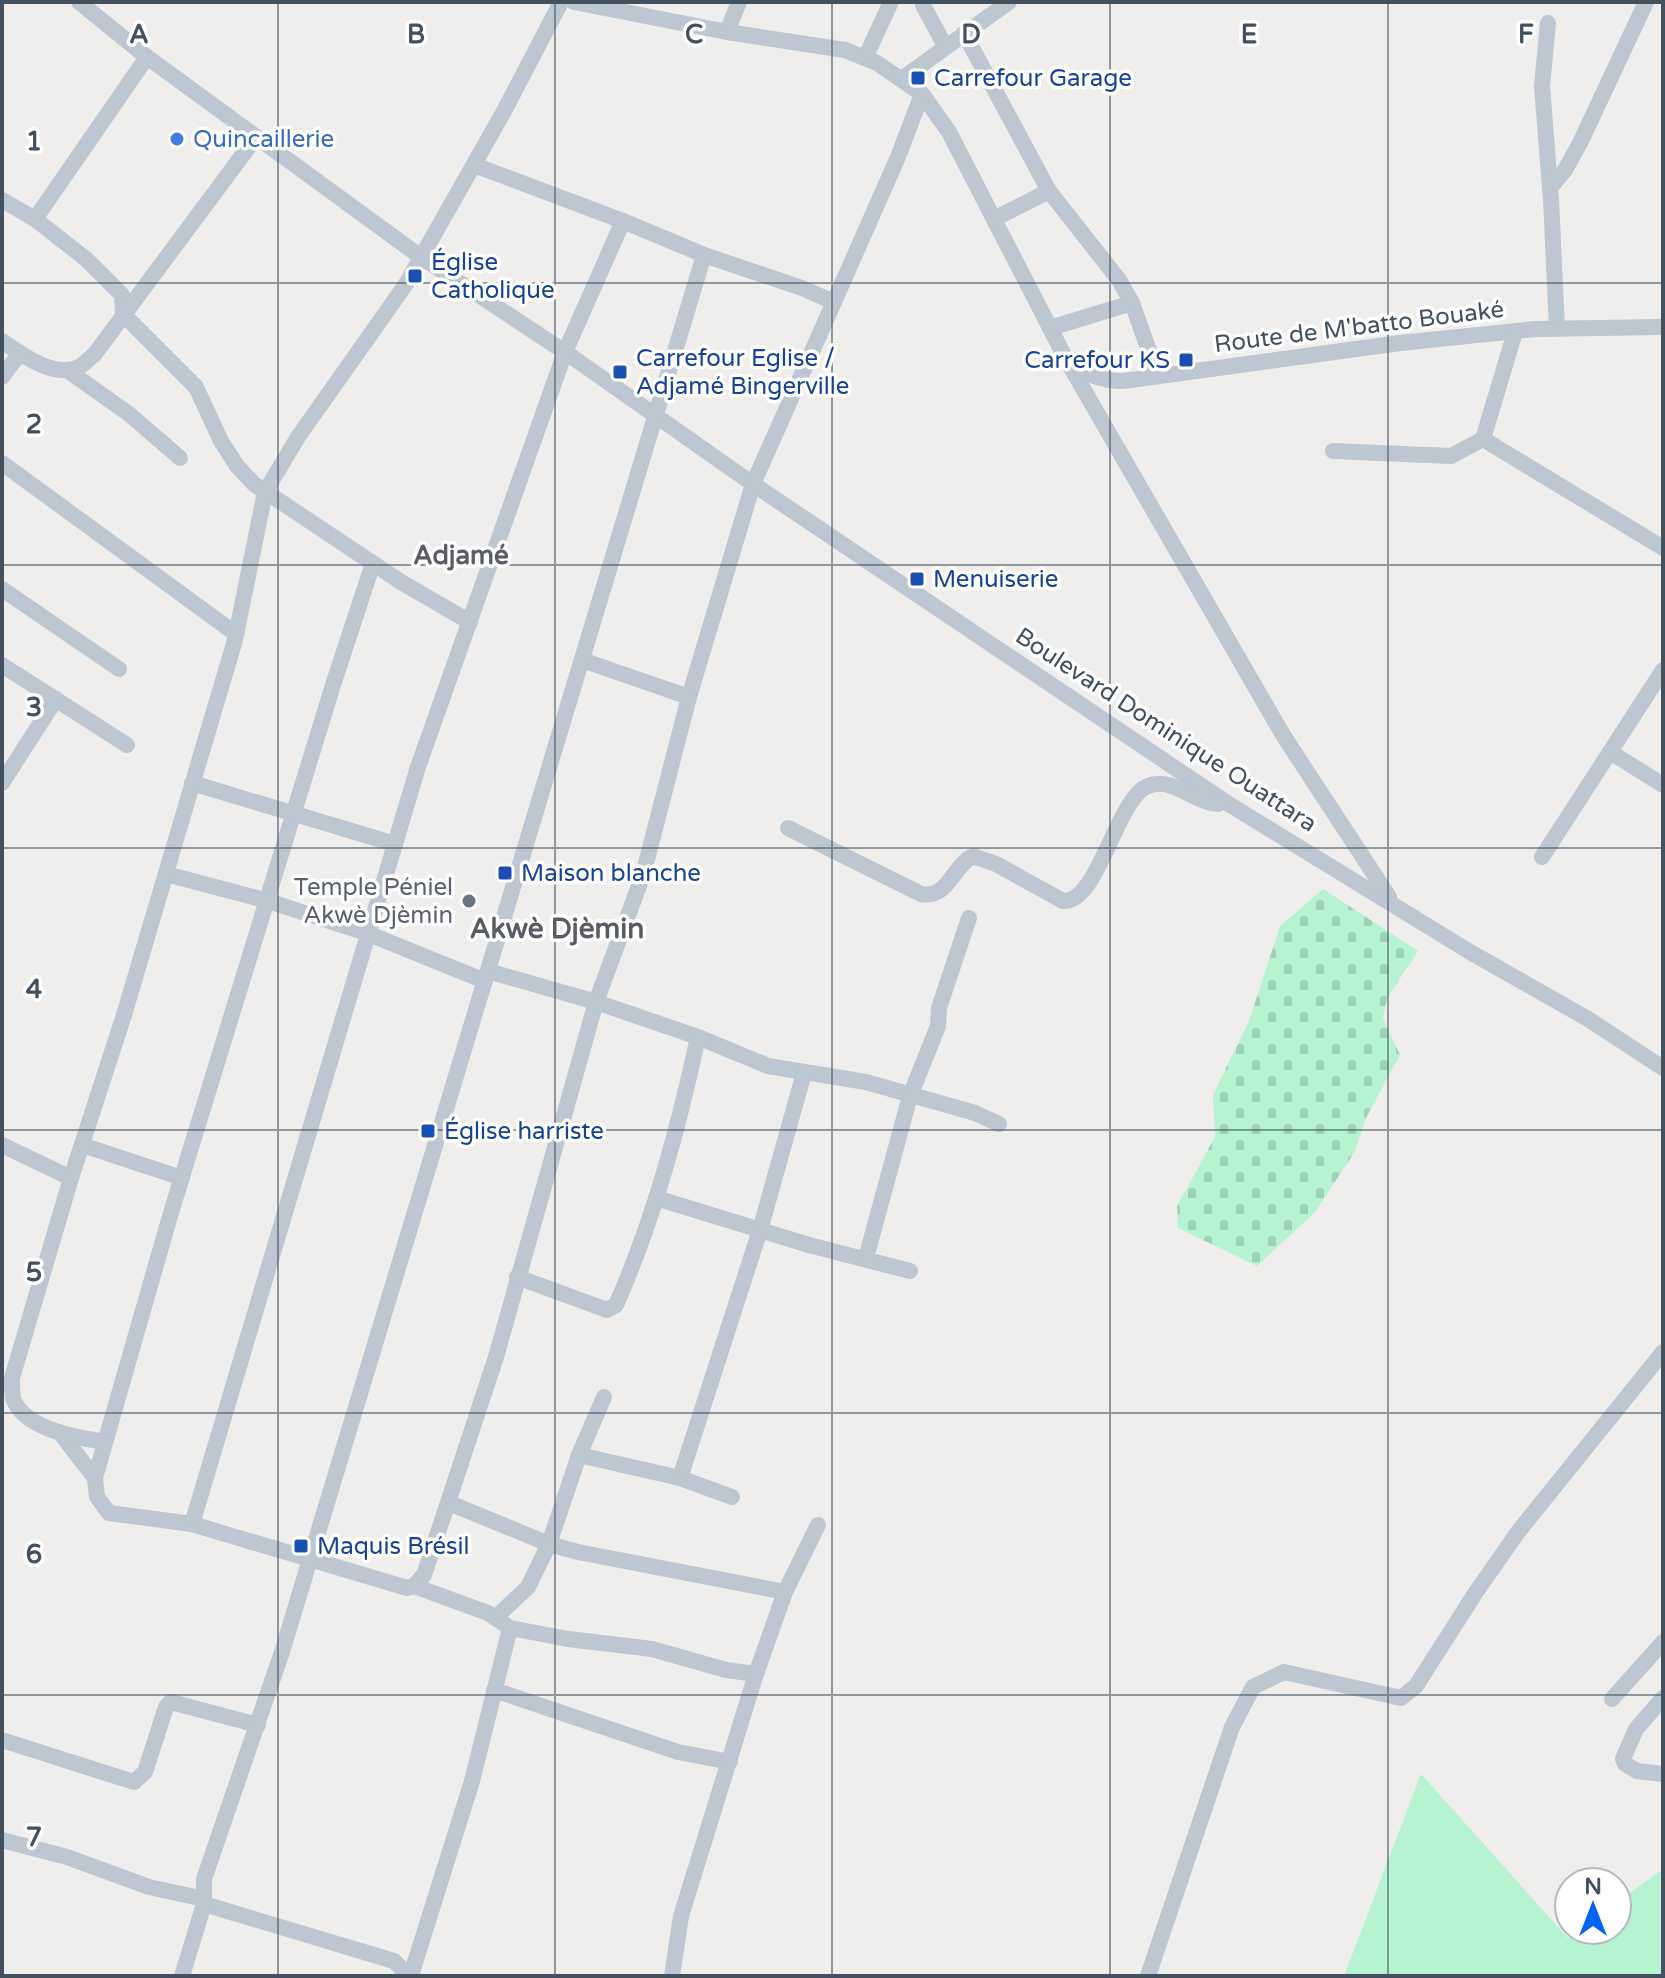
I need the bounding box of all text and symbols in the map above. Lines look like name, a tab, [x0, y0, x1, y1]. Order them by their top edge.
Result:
text: A	[129, 19, 149, 50]
text: B	[407, 19, 425, 50]
text: C	[685, 19, 703, 50]
text: D	[961, 19, 981, 50]
text: E	[1241, 19, 1257, 50]
text: F	[1518, 19, 1534, 50]
place label: Carrefour Garage	[934, 64, 1132, 93]
marker: Carrefour Garage	[909, 69, 927, 87]
place label: Quincaillerie	[193, 125, 334, 154]
text: 1	[26, 126, 42, 157]
marker: Quincaillerie	[168, 130, 186, 148]
place label: Église Catholique	[431, 247, 555, 305]
marker: Église Catholique	[406, 267, 424, 285]
street label: Route de M'batto Bouaké	[1213, 295, 1505, 359]
place label: Carrefour Eglise / Adjamé Bingerville	[636, 344, 849, 401]
place label: Carrefour KS	[1024, 346, 1170, 375]
marker: Carrefour KS	[1177, 351, 1195, 369]
marker: Carrefour Eglise / Adjamé Bingerville	[611, 363, 629, 381]
text: 2	[26, 409, 42, 440]
district label: Adjamé	[413, 540, 509, 571]
place label: Menuiserie	[933, 565, 1058, 594]
marker: Menuiserie	[908, 570, 926, 588]
street label: Boulevard Dominique Ouattara	[1010, 622, 1322, 838]
text: 3	[26, 692, 42, 723]
place label: Maison blanche	[521, 859, 701, 888]
marker: Maison blanche	[496, 864, 514, 882]
place label: Temple Péniel Akwè Djèmin	[294, 873, 453, 930]
marker: Temple Péniel Akwè Djèmin	[460, 892, 478, 910]
district label: Akwè Djèmin	[470, 912, 644, 946]
text: 4	[26, 974, 42, 1005]
place label: Église harriste	[444, 1116, 604, 1146]
marker: Église harriste	[419, 1122, 437, 1140]
text: 5	[26, 1257, 42, 1288]
place label: Maquis Brésil	[317, 1532, 470, 1561]
marker: Maquis Brésil	[292, 1537, 310, 1555]
text: 6	[26, 1539, 42, 1570]
text: 7	[26, 1822, 42, 1853]
north arrow	[1553, 1866, 1633, 1946]
text: N	[1584, 1874, 1602, 1900]

